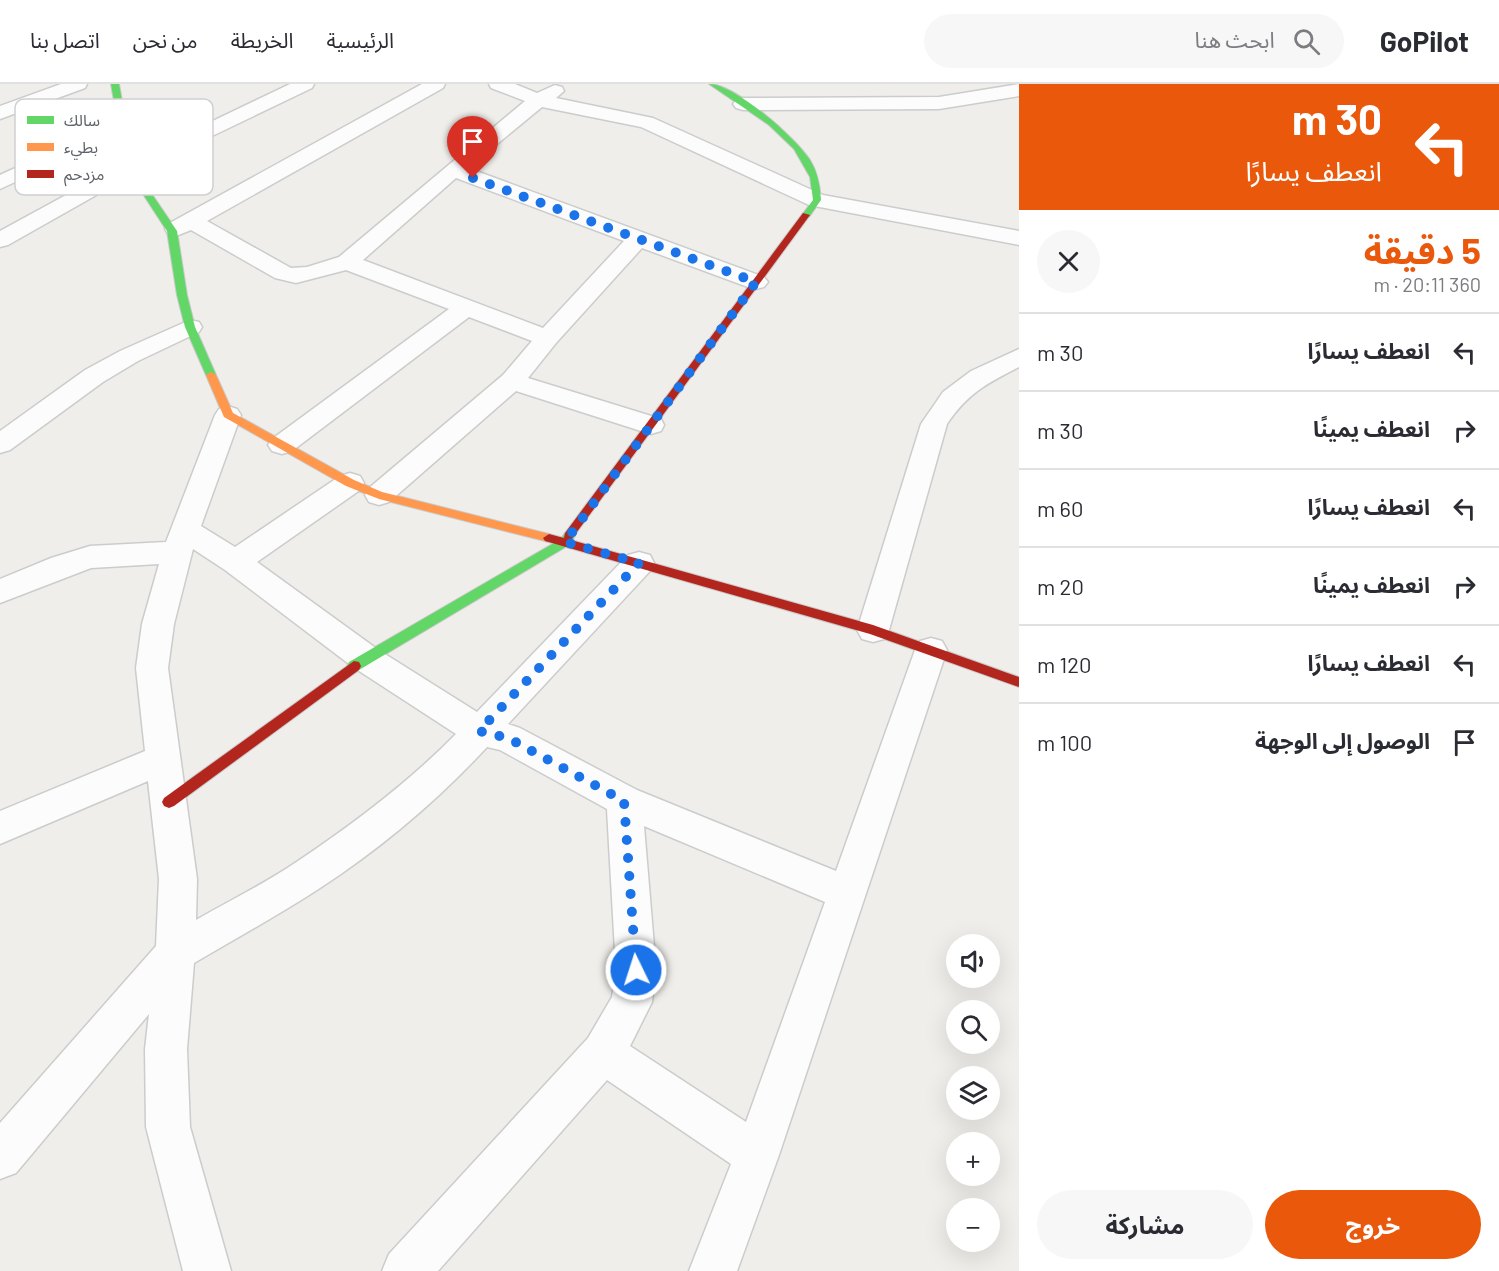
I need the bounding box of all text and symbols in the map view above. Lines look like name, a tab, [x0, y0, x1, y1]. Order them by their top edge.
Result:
search box	[924, 14, 1344, 68]
text: GoPilot	[1380, 24, 1469, 58]
icon: search	[1290, 25, 1323, 58]
text: ابحث هنا	[1195, 26, 1275, 52]
text: اتصل بنا	[30, 27, 100, 52]
text: من نحن	[133, 27, 198, 52]
text: الخريطة	[231, 27, 294, 52]
text: الرئيسية	[327, 27, 394, 52]
text: 30 m	[1292, 93, 1382, 143]
legend	[15, 99, 213, 195]
icon: left	[1403, 108, 1481, 186]
text: سالك	[64, 110, 100, 129]
pin	[447, 116, 498, 178]
icon: arrive	[456, 125, 489, 158]
text: بطيء	[64, 137, 98, 160]
text: انعطف يسارًا	[1245, 154, 1382, 186]
text: مزدحم	[64, 164, 104, 187]
text: 5 دقيقة	[1364, 228, 1481, 271]
button: close	[1037, 230, 1100, 293]
text: 360 m · 20:11	[1373, 272, 1481, 296]
icon: left	[1448, 336, 1481, 369]
text: انعطف يسارًا	[1307, 337, 1430, 363]
text: 30 m	[1037, 339, 1083, 365]
icon: right	[1448, 414, 1481, 447]
text: انعطف يمينًا	[1313, 415, 1430, 441]
text: 30 m	[1037, 417, 1083, 443]
icon: left	[1448, 492, 1481, 525]
text: انعطف يسارًا	[1307, 493, 1430, 519]
text: 60 m	[1037, 495, 1083, 521]
icon: right	[1448, 570, 1481, 603]
text: انعطف يمينًا	[1313, 571, 1430, 597]
text: 20 m	[1037, 573, 1084, 599]
icon: left	[1448, 648, 1481, 681]
text: انعطف يسارًا	[1307, 649, 1430, 675]
text: 120 m	[1037, 651, 1092, 677]
icon: arrive	[1448, 726, 1481, 759]
text: الوصول إلى الوجهة	[1255, 727, 1430, 753]
text: 100 m	[1037, 729, 1092, 755]
map controls	[946, 934, 1000, 1252]
button: sound	[946, 934, 1000, 988]
position arrow	[604, 938, 668, 1002]
button: search	[946, 1000, 1000, 1054]
button: layers	[946, 1066, 1000, 1120]
button: +	[946, 1132, 1000, 1186]
button: مشاركة	[1037, 1190, 1253, 1259]
button: خروج	[1265, 1190, 1481, 1259]
button: −	[946, 1198, 1000, 1252]

